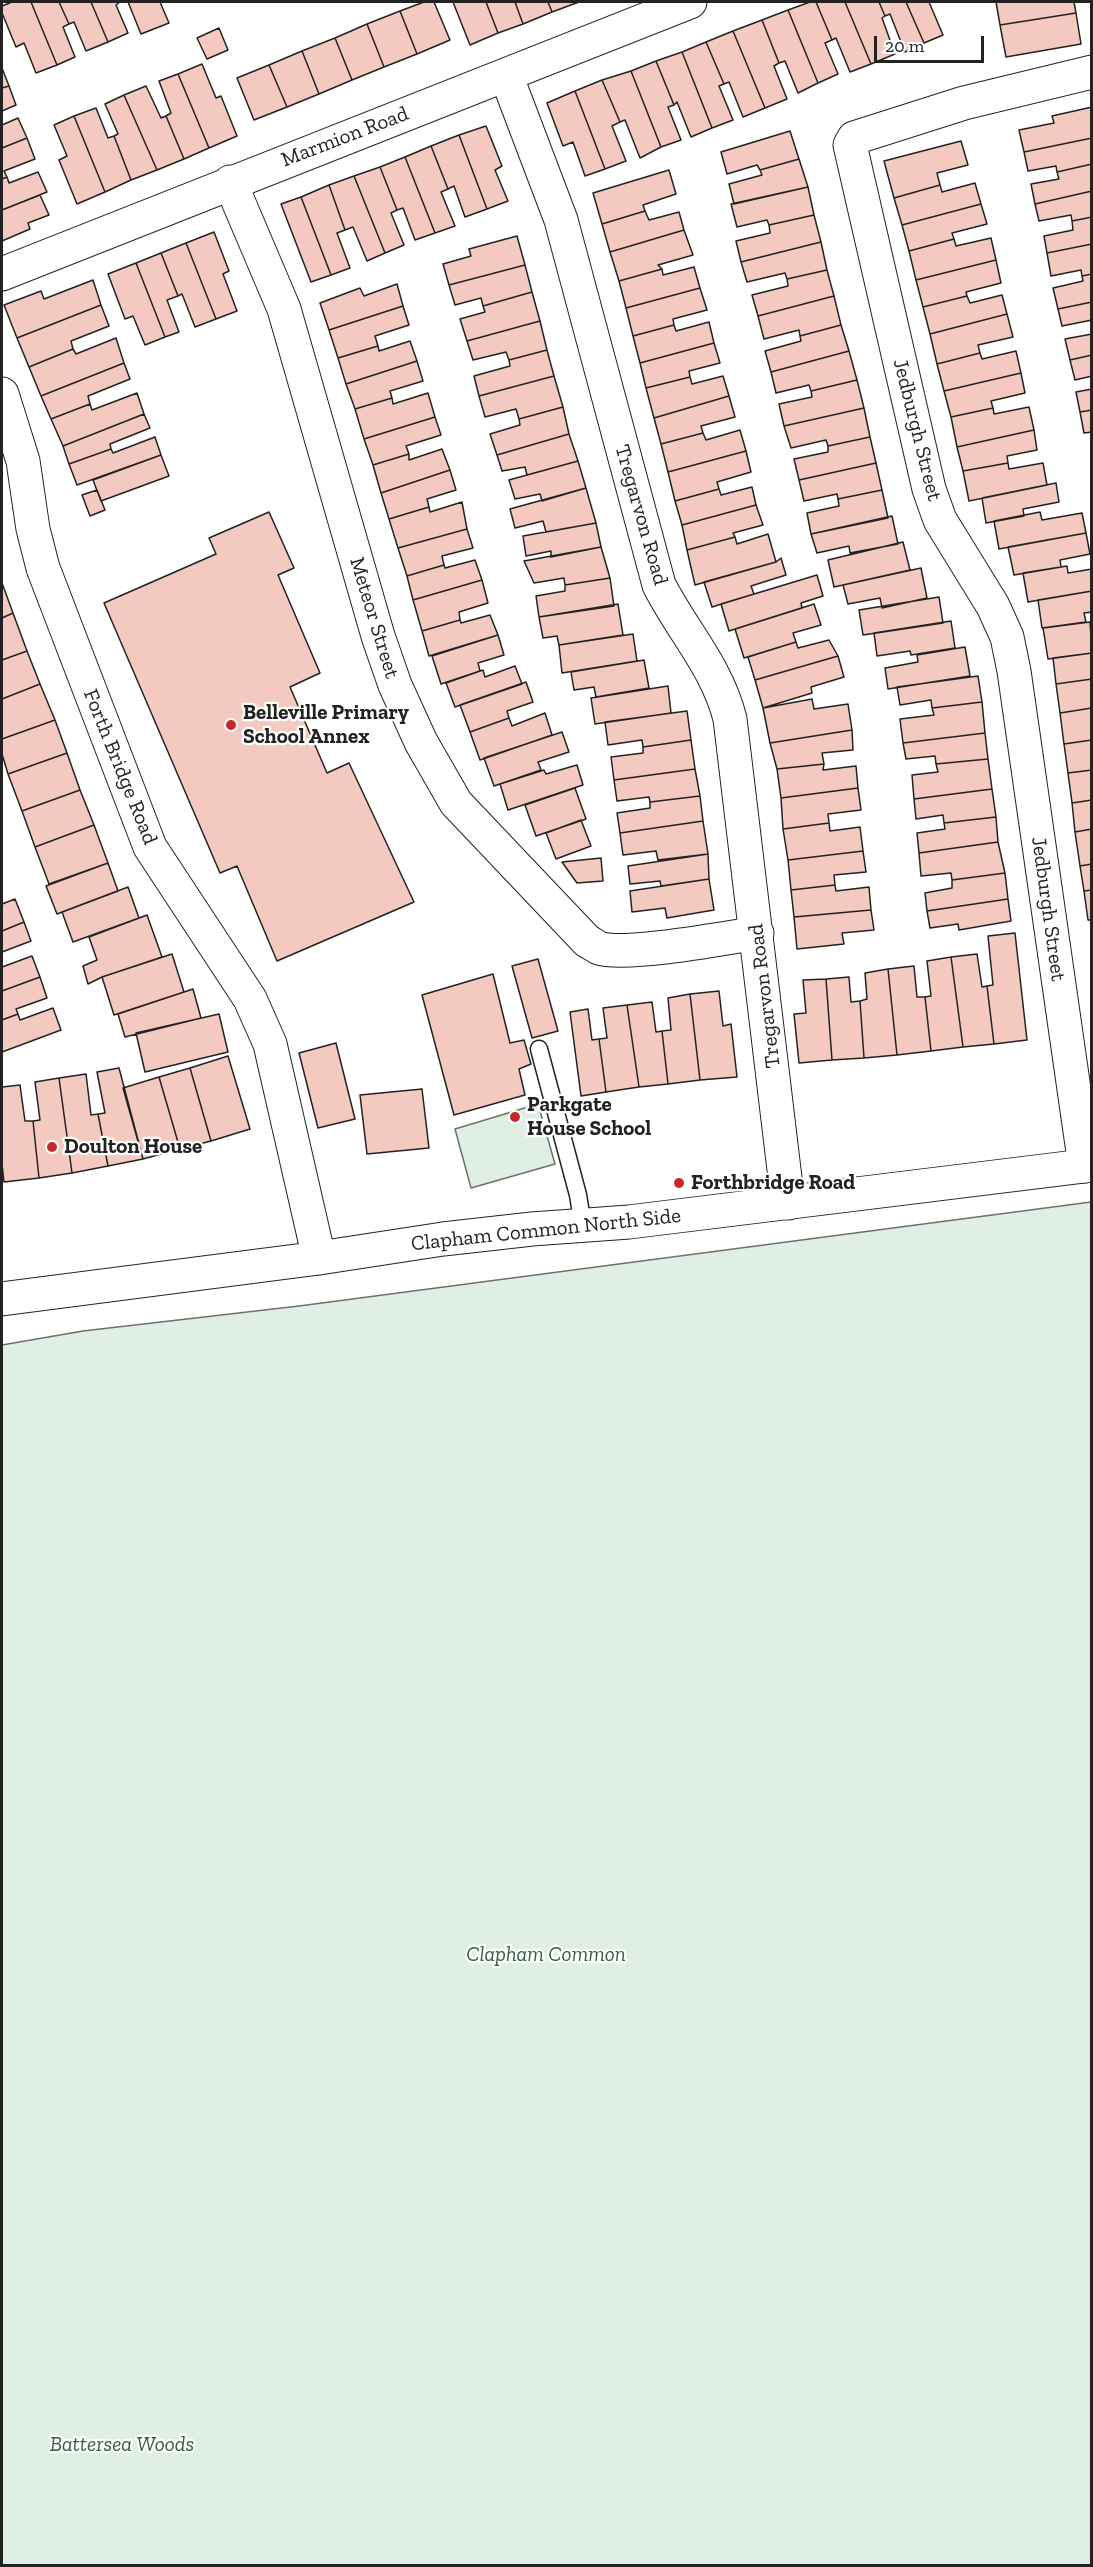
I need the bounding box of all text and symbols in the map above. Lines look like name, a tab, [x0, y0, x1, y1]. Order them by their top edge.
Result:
scale bar	[877, 24, 986, 62]
text: 20 m	[885, 35, 924, 57]
street label: Marmion Road	[278, 101, 412, 173]
street label: Jedburgh Street	[887, 356, 947, 504]
street label: Tregarvon Road	[609, 442, 673, 588]
street label: Meteor Street	[344, 554, 404, 682]
street label: Forth Bridge Road	[77, 686, 163, 848]
place label: Belleville Primary School Annex	[243, 700, 409, 750]
marker: Belleville Primary School Annex	[224, 718, 238, 732]
street label: Jedburgh Street	[1025, 835, 1071, 983]
street label: Tregarvon Road	[744, 923, 786, 1069]
place label: Parkgate House School	[527, 1092, 651, 1142]
marker: Parkgate House School	[508, 1110, 522, 1124]
place label: Doulton House	[64, 1134, 202, 1160]
marker: Doulton House	[45, 1140, 59, 1154]
place label: Forthbridge Road	[691, 1170, 855, 1196]
marker: Forthbridge Road	[672, 1176, 686, 1190]
street label: Clapham Common North Side	[410, 1203, 682, 1257]
park label: Clapham Common	[466, 1942, 626, 1968]
park label: Battersea Woods	[50, 2432, 194, 2458]

